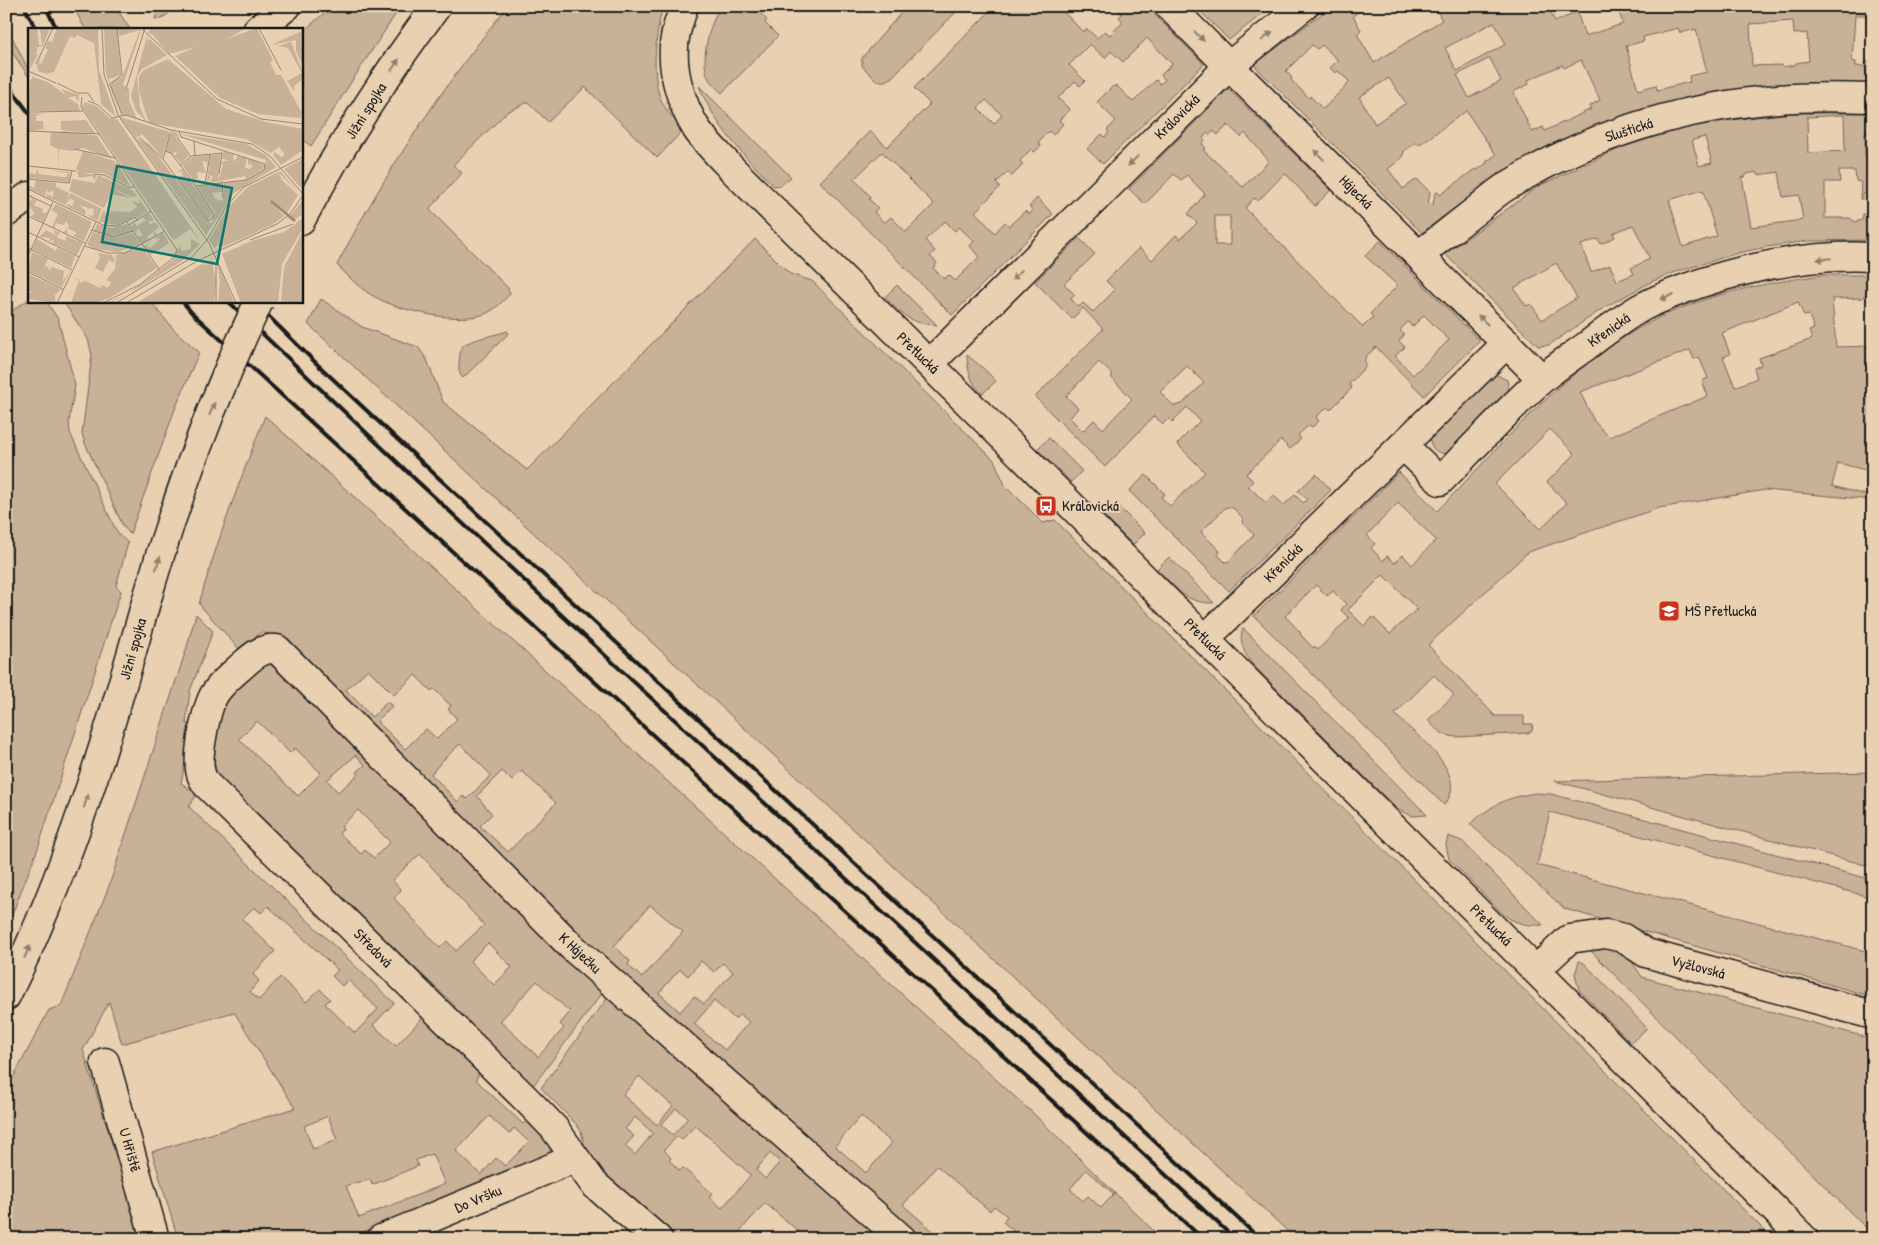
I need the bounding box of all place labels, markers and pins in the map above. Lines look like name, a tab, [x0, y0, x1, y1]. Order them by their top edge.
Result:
bus stop icon: Královická	[1034, 494, 1058, 518]
place label: Královická	[1062, 495, 1119, 516]
school or university icon: MŠ Přetlucká	[1657, 599, 1681, 623]
place label: MŠ Přetlucká	[1685, 600, 1756, 621]

